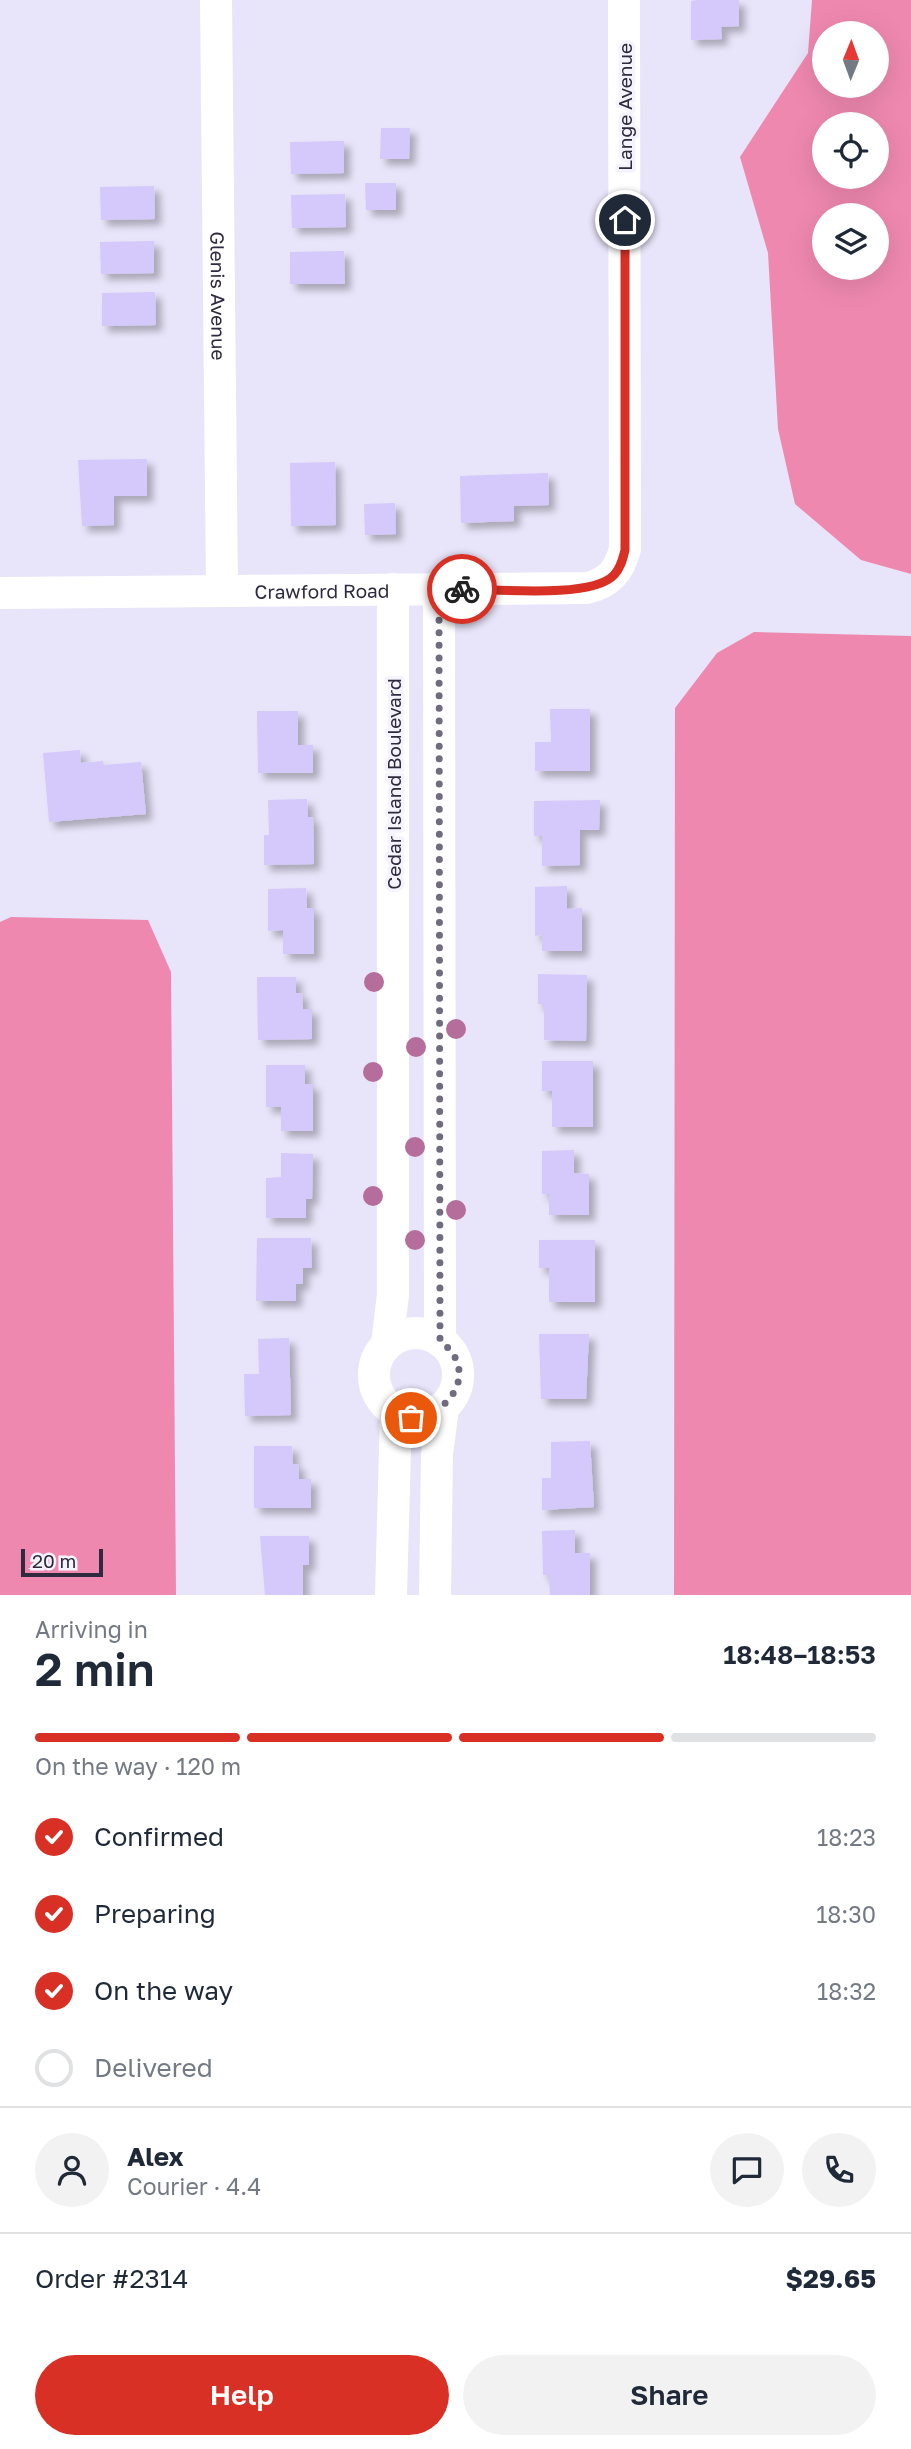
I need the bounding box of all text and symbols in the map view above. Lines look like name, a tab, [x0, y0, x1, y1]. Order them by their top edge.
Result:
north arrow	[812, 21, 889, 98]
map controls	[812, 21, 889, 280]
street label: Lange Avenue	[613, 43, 636, 171]
button: locate	[812, 112, 889, 189]
pin	[595, 190, 655, 250]
icon: home	[606, 201, 644, 239]
button: layers	[812, 203, 889, 280]
street label: Glenis Avenue	[207, 231, 231, 361]
courier	[427, 554, 497, 624]
icon: bike	[443, 570, 481, 608]
street label: Crawford Road	[254, 578, 390, 602]
street label: Cedar Island Boulevard	[382, 678, 405, 890]
pin	[381, 1388, 441, 1448]
icon: bag	[392, 1399, 430, 1437]
scale bar	[21, 1546, 103, 1578]
text: 20 m	[32, 1549, 76, 1572]
text: Arriving in	[35, 1615, 148, 1643]
text: 18:48–18:53	[723, 1639, 876, 1670]
text: 2 min	[35, 1641, 155, 1696]
text: On the way · 120 m	[35, 1752, 241, 1780]
icon: check	[35, 1818, 73, 1856]
text: Confirmed	[94, 1821, 224, 1852]
text: 18:23	[817, 1823, 876, 1851]
icon: check	[35, 1895, 73, 1933]
text: Preparing	[94, 1898, 216, 1929]
text: 18:30	[816, 1900, 876, 1928]
icon: check	[35, 1972, 73, 2010]
text: On the way	[94, 1975, 233, 2006]
text: 18:32	[817, 1977, 876, 2005]
text: Delivered	[94, 2052, 213, 2083]
button: person	[35, 2133, 109, 2207]
button: chat	[710, 2133, 784, 2207]
button: phone	[802, 2133, 876, 2207]
text: Alex	[127, 2141, 184, 2172]
text: Courier · 4.4	[127, 2172, 261, 2200]
text: Order #2314	[35, 2263, 188, 2294]
text: $29.65	[786, 2263, 876, 2294]
button: Help	[35, 2355, 449, 2435]
button: Share	[463, 2355, 876, 2435]

